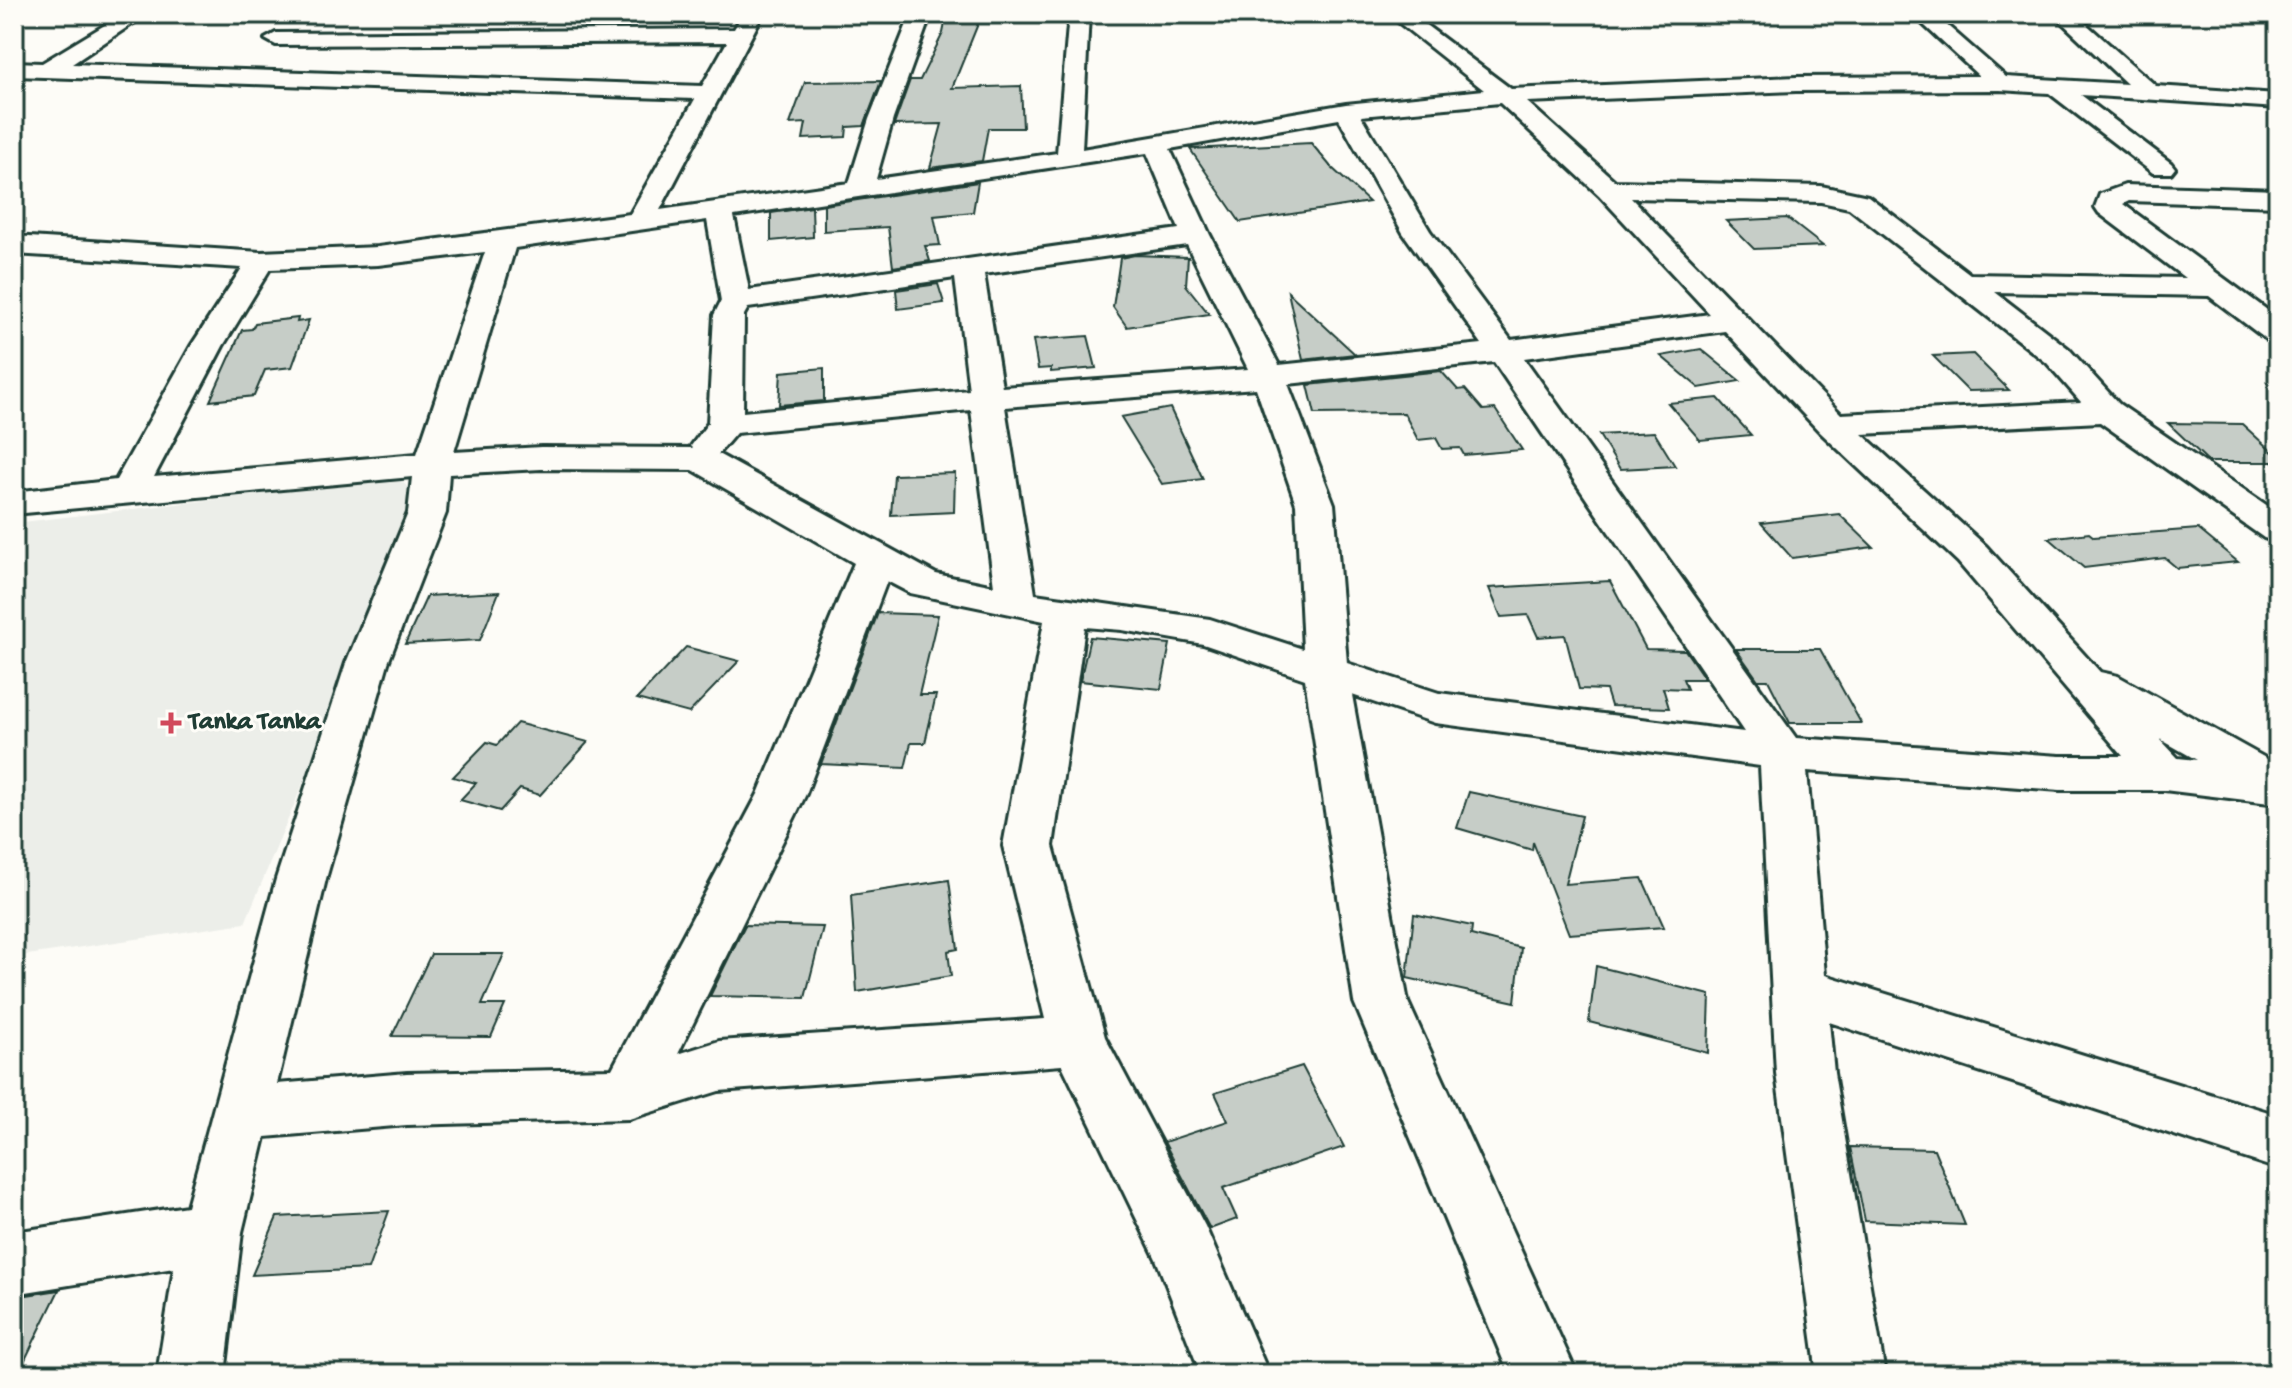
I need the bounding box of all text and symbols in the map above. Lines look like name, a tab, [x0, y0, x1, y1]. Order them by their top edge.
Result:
place label: Tanka Tanka	[187, 708, 322, 739]
marker: Tanka Tanka	[160, 712, 182, 734]

